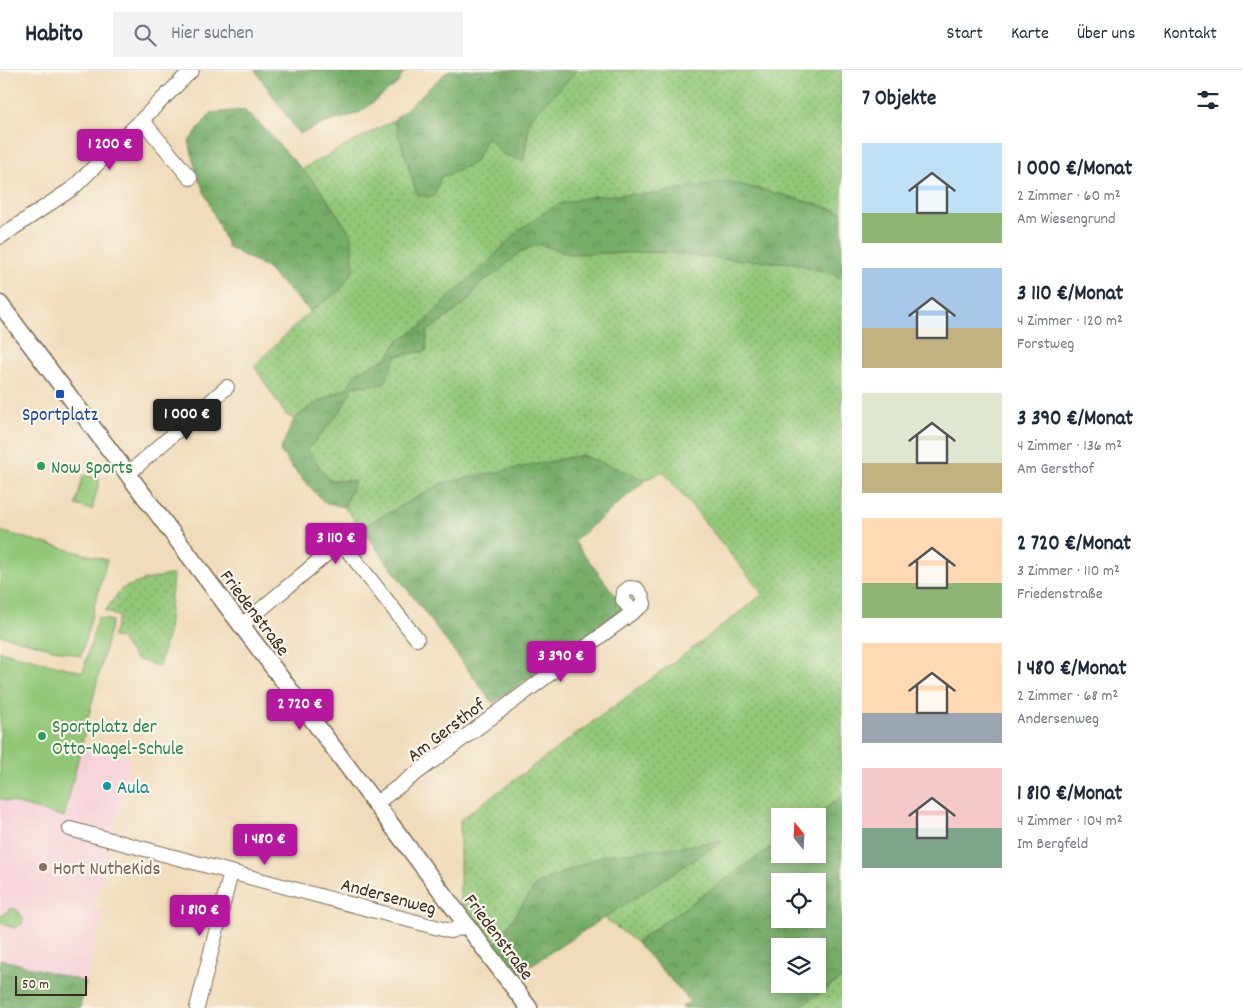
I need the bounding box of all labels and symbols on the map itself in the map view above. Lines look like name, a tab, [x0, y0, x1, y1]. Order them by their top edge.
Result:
pin: 1 200 €	[64, 128, 156, 171]
marker: Sportplatz	[54, 388, 66, 400]
pin: 1 000 €	[141, 398, 233, 441]
place label: Sportplatz	[22, 403, 98, 430]
place label: Now Sports	[51, 456, 133, 483]
marker: Now Sports	[35, 460, 47, 472]
pin: 3 110 €	[290, 522, 382, 565]
street label: Friedenstraße	[212, 565, 295, 663]
pin: 3 390 €	[515, 640, 607, 683]
pin: 2 720 €	[254, 688, 346, 731]
street label: Am Gersthof	[402, 693, 493, 770]
place label: Sportplatz der Otto-Nagel-Schule	[52, 715, 184, 764]
marker: Sportplatz der Otto-Nagel-Schule	[36, 730, 48, 742]
place label: Aula	[117, 776, 150, 803]
marker: Aula	[101, 780, 113, 792]
north arrow	[771, 808, 826, 862]
pin: 1 480 €	[219, 824, 311, 866]
place label: Hort NutheKids	[53, 857, 160, 884]
marker: Hort NutheKids	[37, 861, 49, 873]
street label: Andersenweg	[337, 873, 439, 924]
street label: Friedenstraße	[456, 889, 539, 987]
pin: 1 810 €	[154, 894, 246, 937]
scale bar	[15, 973, 88, 996]

